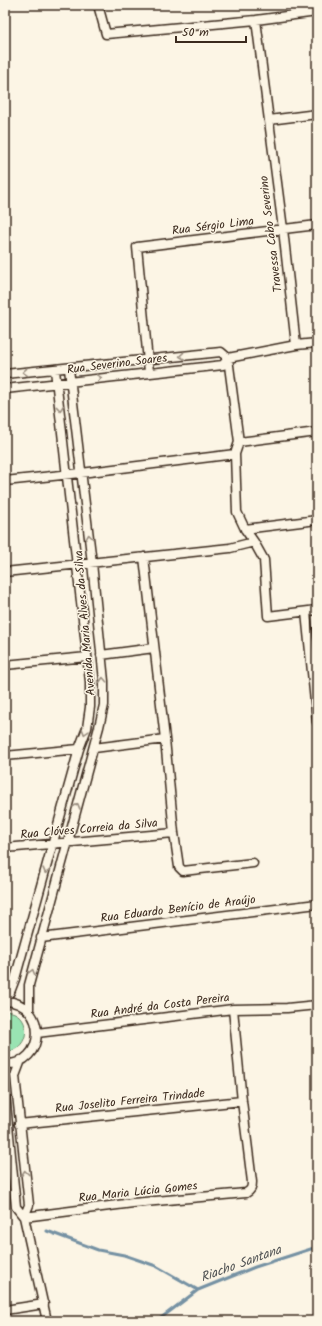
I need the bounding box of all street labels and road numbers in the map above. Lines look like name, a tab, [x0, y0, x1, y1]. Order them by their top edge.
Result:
street label: Travessa Cabo Severino	[254, 175, 288, 293]
street label: Rua Sérgio Lima	[171, 212, 255, 240]
street label: Rua Severino Soares	[66, 348, 168, 380]
street label: Avenida Maria Alves da Silva	[69, 549, 101, 696]
street label: Rua Clóves Correia da Silva	[20, 814, 159, 844]
street label: Rua Eduardo Benício de Araújo	[99, 890, 257, 928]
street label: Rua André da Costa Pereira	[89, 988, 231, 1024]
street label: Rua Joselito Ferreira Trindade	[54, 1084, 206, 1118]
street label: Rua Maria Lúcia Gomes	[78, 1176, 198, 1208]

